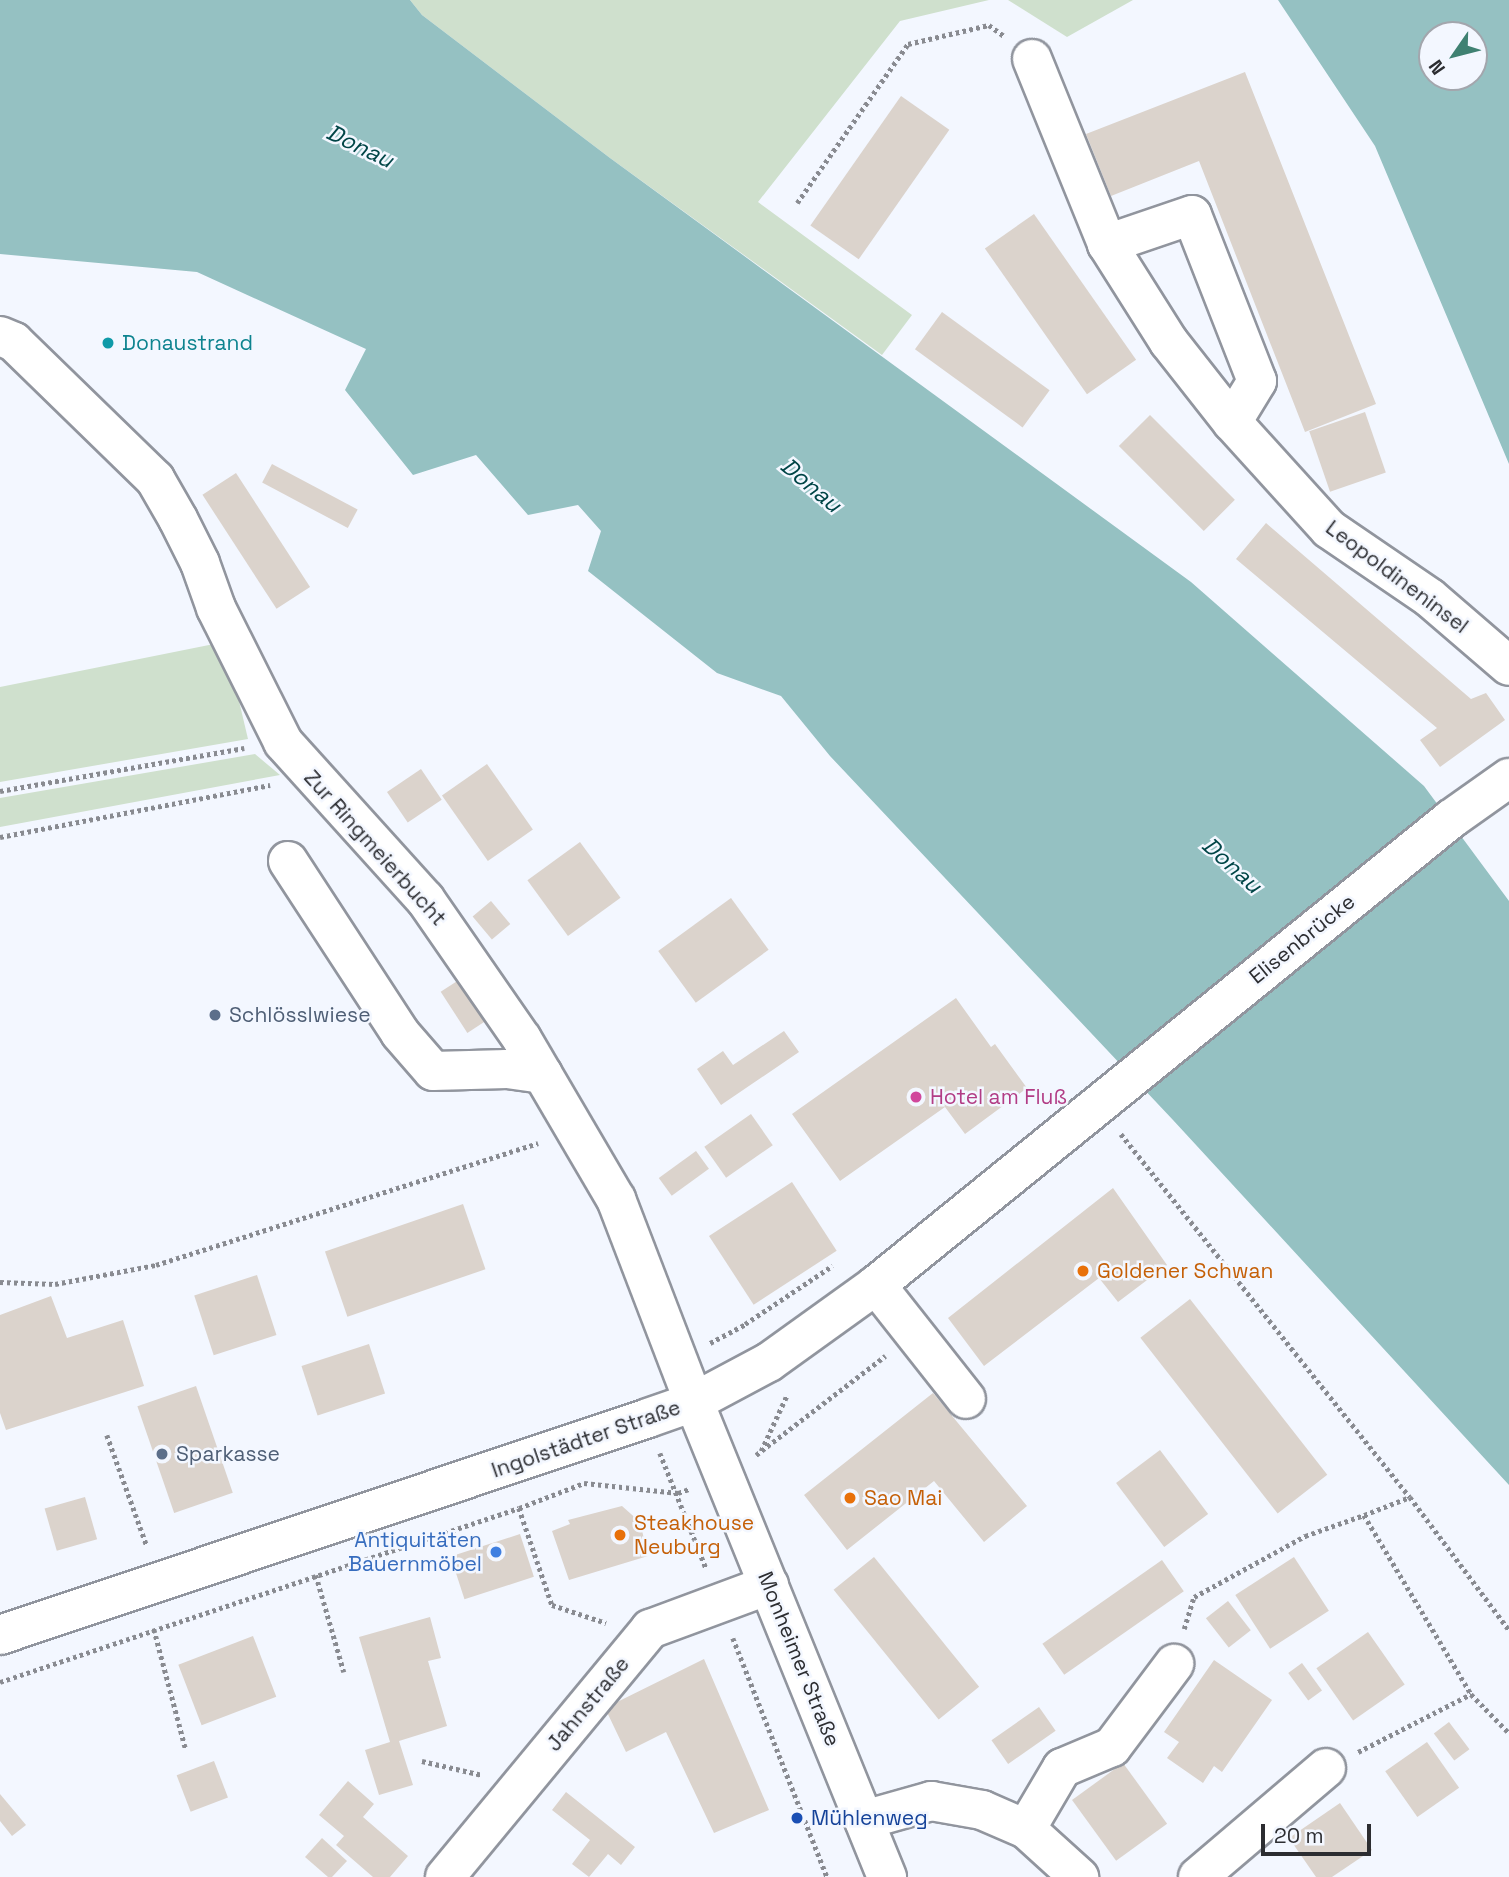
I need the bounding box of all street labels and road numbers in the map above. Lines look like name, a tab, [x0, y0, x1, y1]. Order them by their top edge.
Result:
street label: Leopoldineninsel	[1321, 515, 1473, 639]
street label: Zur Ringmeierbucht	[299, 765, 451, 931]
street label: Elisenbrücke	[1244, 889, 1360, 989]
street label: Ingolstädter Straße	[488, 1395, 684, 1483]
street label: Monheimer Straße	[752, 1568, 846, 1750]
street label: Jahnstraße	[541, 1652, 635, 1756]

